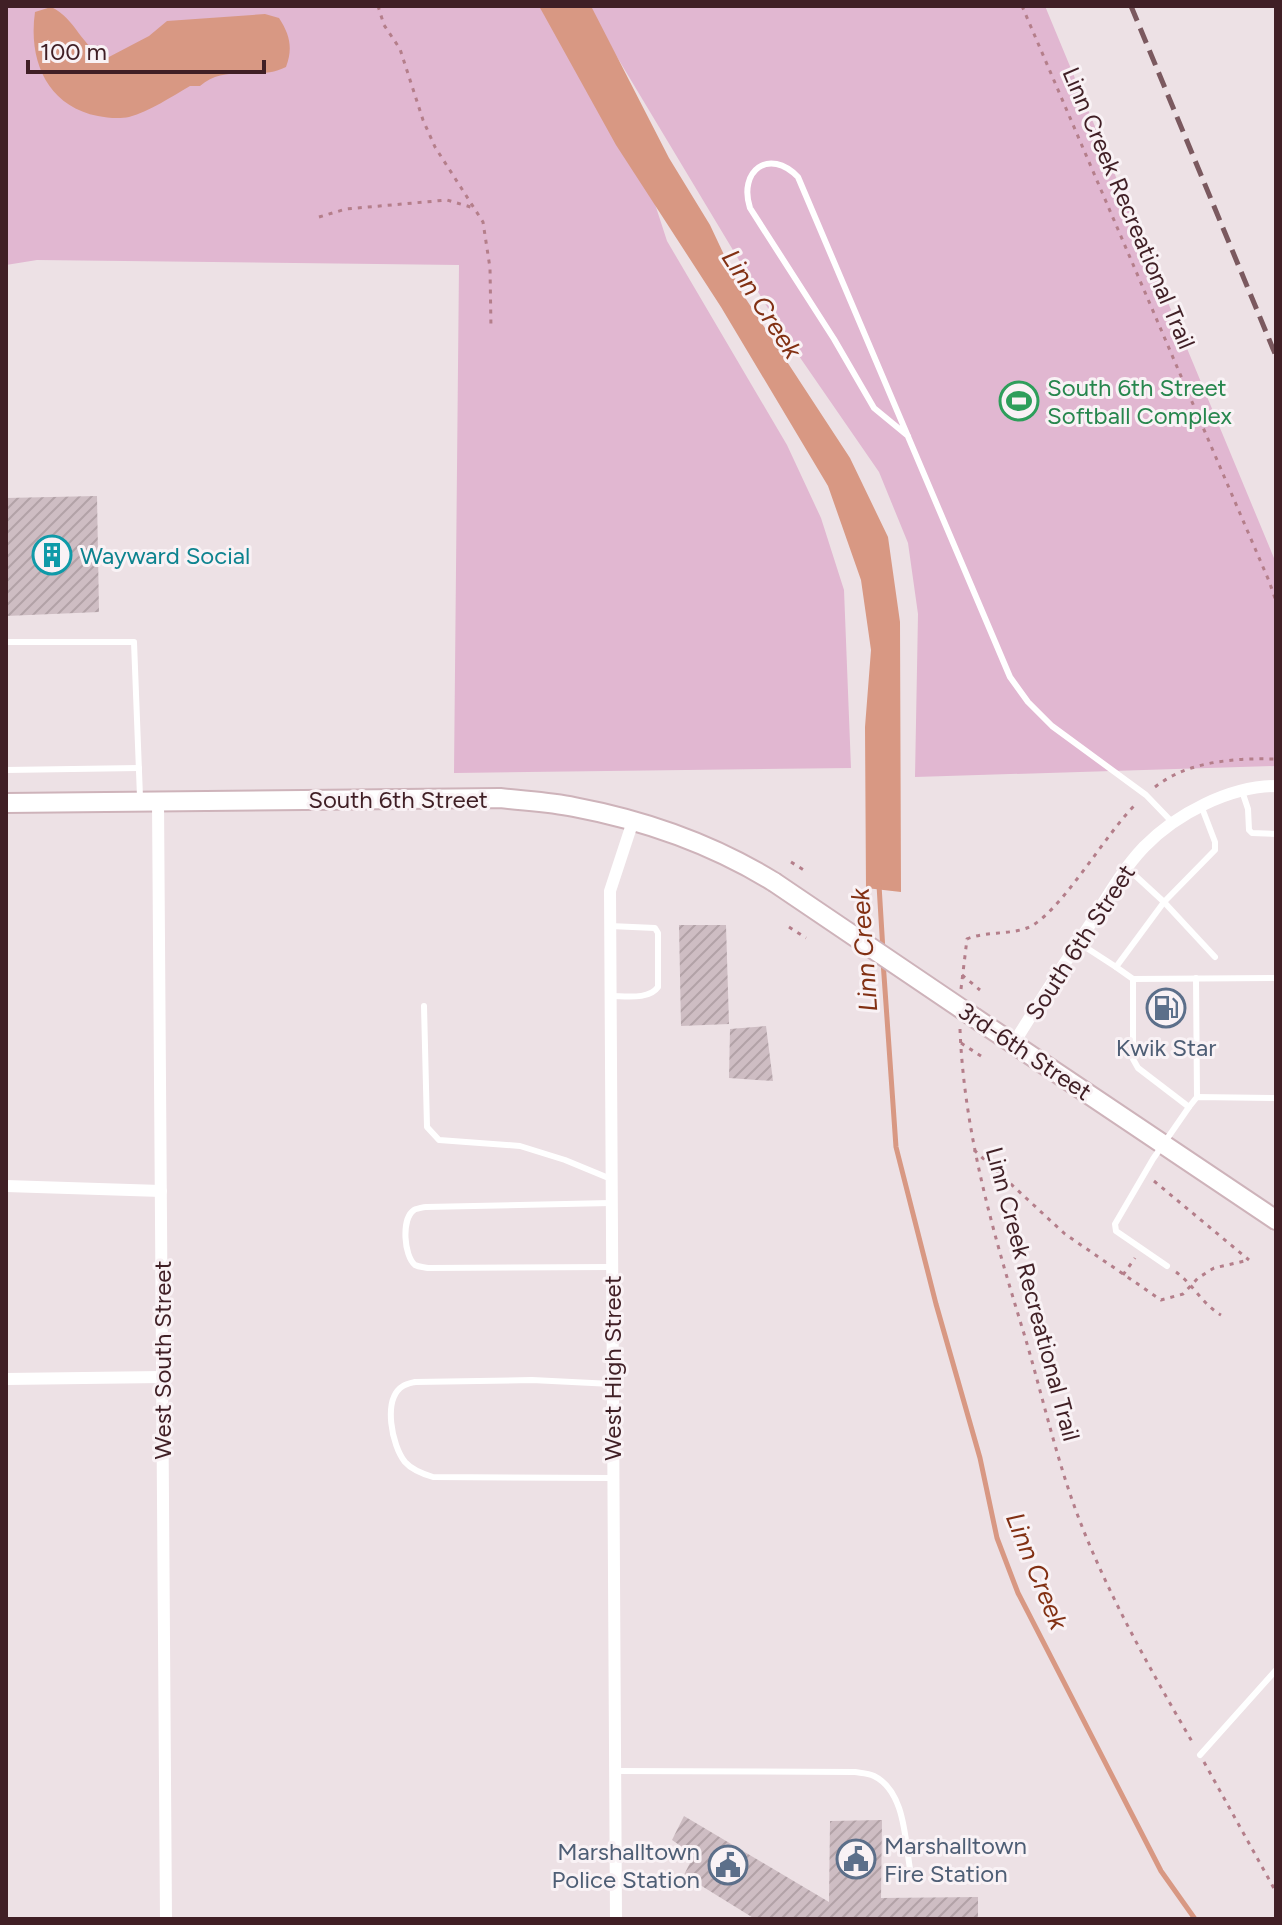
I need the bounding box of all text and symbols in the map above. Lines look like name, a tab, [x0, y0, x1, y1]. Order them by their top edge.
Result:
scale bar	[28, 24, 264, 74]
text: 100 m	[40, 37, 107, 66]
street label: Linn Creek Recreational Trail	[1056, 63, 1202, 353]
water label: Linn Creek	[715, 243, 810, 366]
place label: South 6th Street Softball Complex	[1047, 373, 1232, 430]
sports icon: South 6th Street Softball Complex	[998, 380, 1040, 422]
building icon: Wayward Social	[31, 534, 73, 576]
place label: Wayward Social	[80, 541, 250, 570]
street label: South 6th Street	[308, 785, 488, 814]
street label: South 6th Street	[1019, 859, 1141, 1025]
water label: Linn Creek	[844, 886, 884, 1013]
fuel station icon: Kwik Star	[1145, 987, 1187, 1029]
street label: 3rd-6th Street	[953, 996, 1097, 1106]
place label: Kwik Star	[1116, 1033, 1216, 1062]
street label: Linn Creek Recreational Trail	[980, 1144, 1086, 1444]
street label: West South Street	[148, 1261, 177, 1460]
street label: West High Street	[598, 1275, 627, 1461]
water label: Linn Creek	[999, 1508, 1076, 1636]
place label: Marshalltown Fire Station	[884, 1831, 1027, 1888]
place label: Marshalltown Police Station	[552, 1837, 700, 1894]
public building icon: Marshalltown Fire Station	[835, 1838, 877, 1880]
public building icon: Marshalltown Police Station	[707, 1844, 749, 1886]

